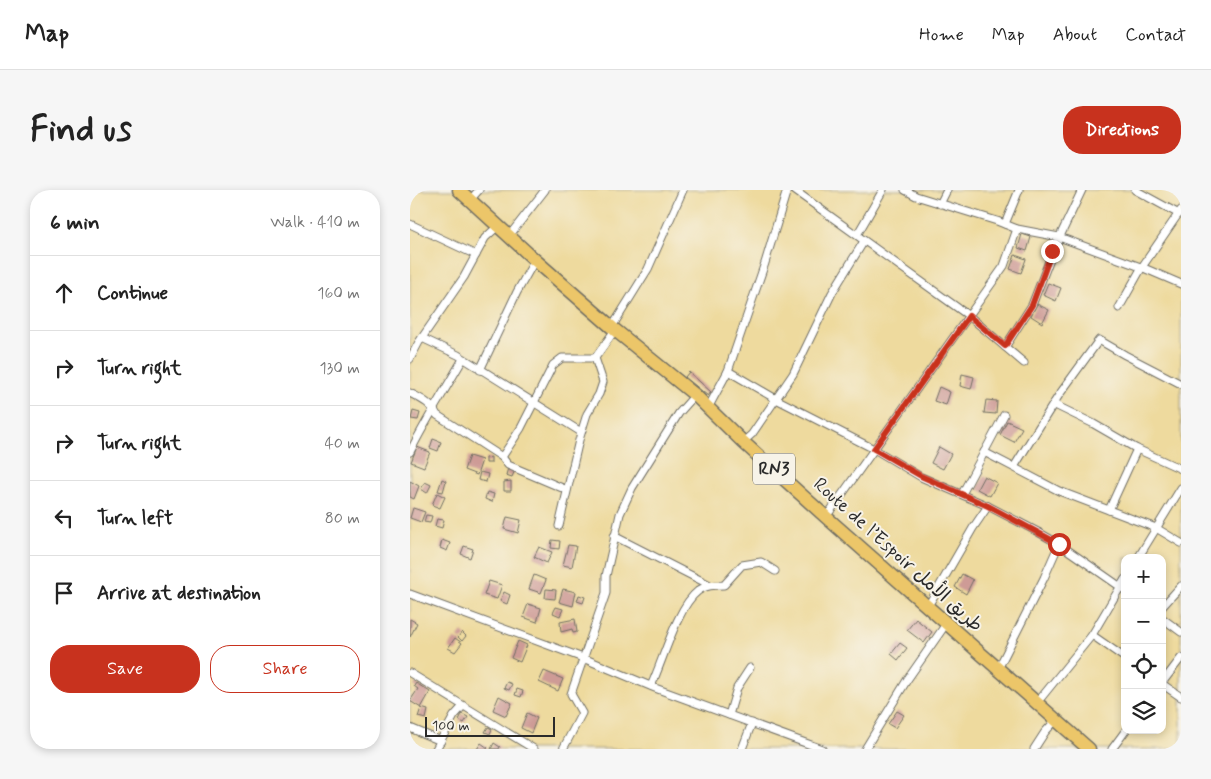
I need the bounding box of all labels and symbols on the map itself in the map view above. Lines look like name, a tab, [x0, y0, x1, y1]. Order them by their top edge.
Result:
route end	[1041, 240, 1064, 263]
road number: RN3	[753, 454, 795, 484]
street label: Route de l’Espoir طريق الأمل	[808, 471, 989, 638]
route start	[1048, 533, 1071, 556]
scale bar	[425, 714, 555, 737]

